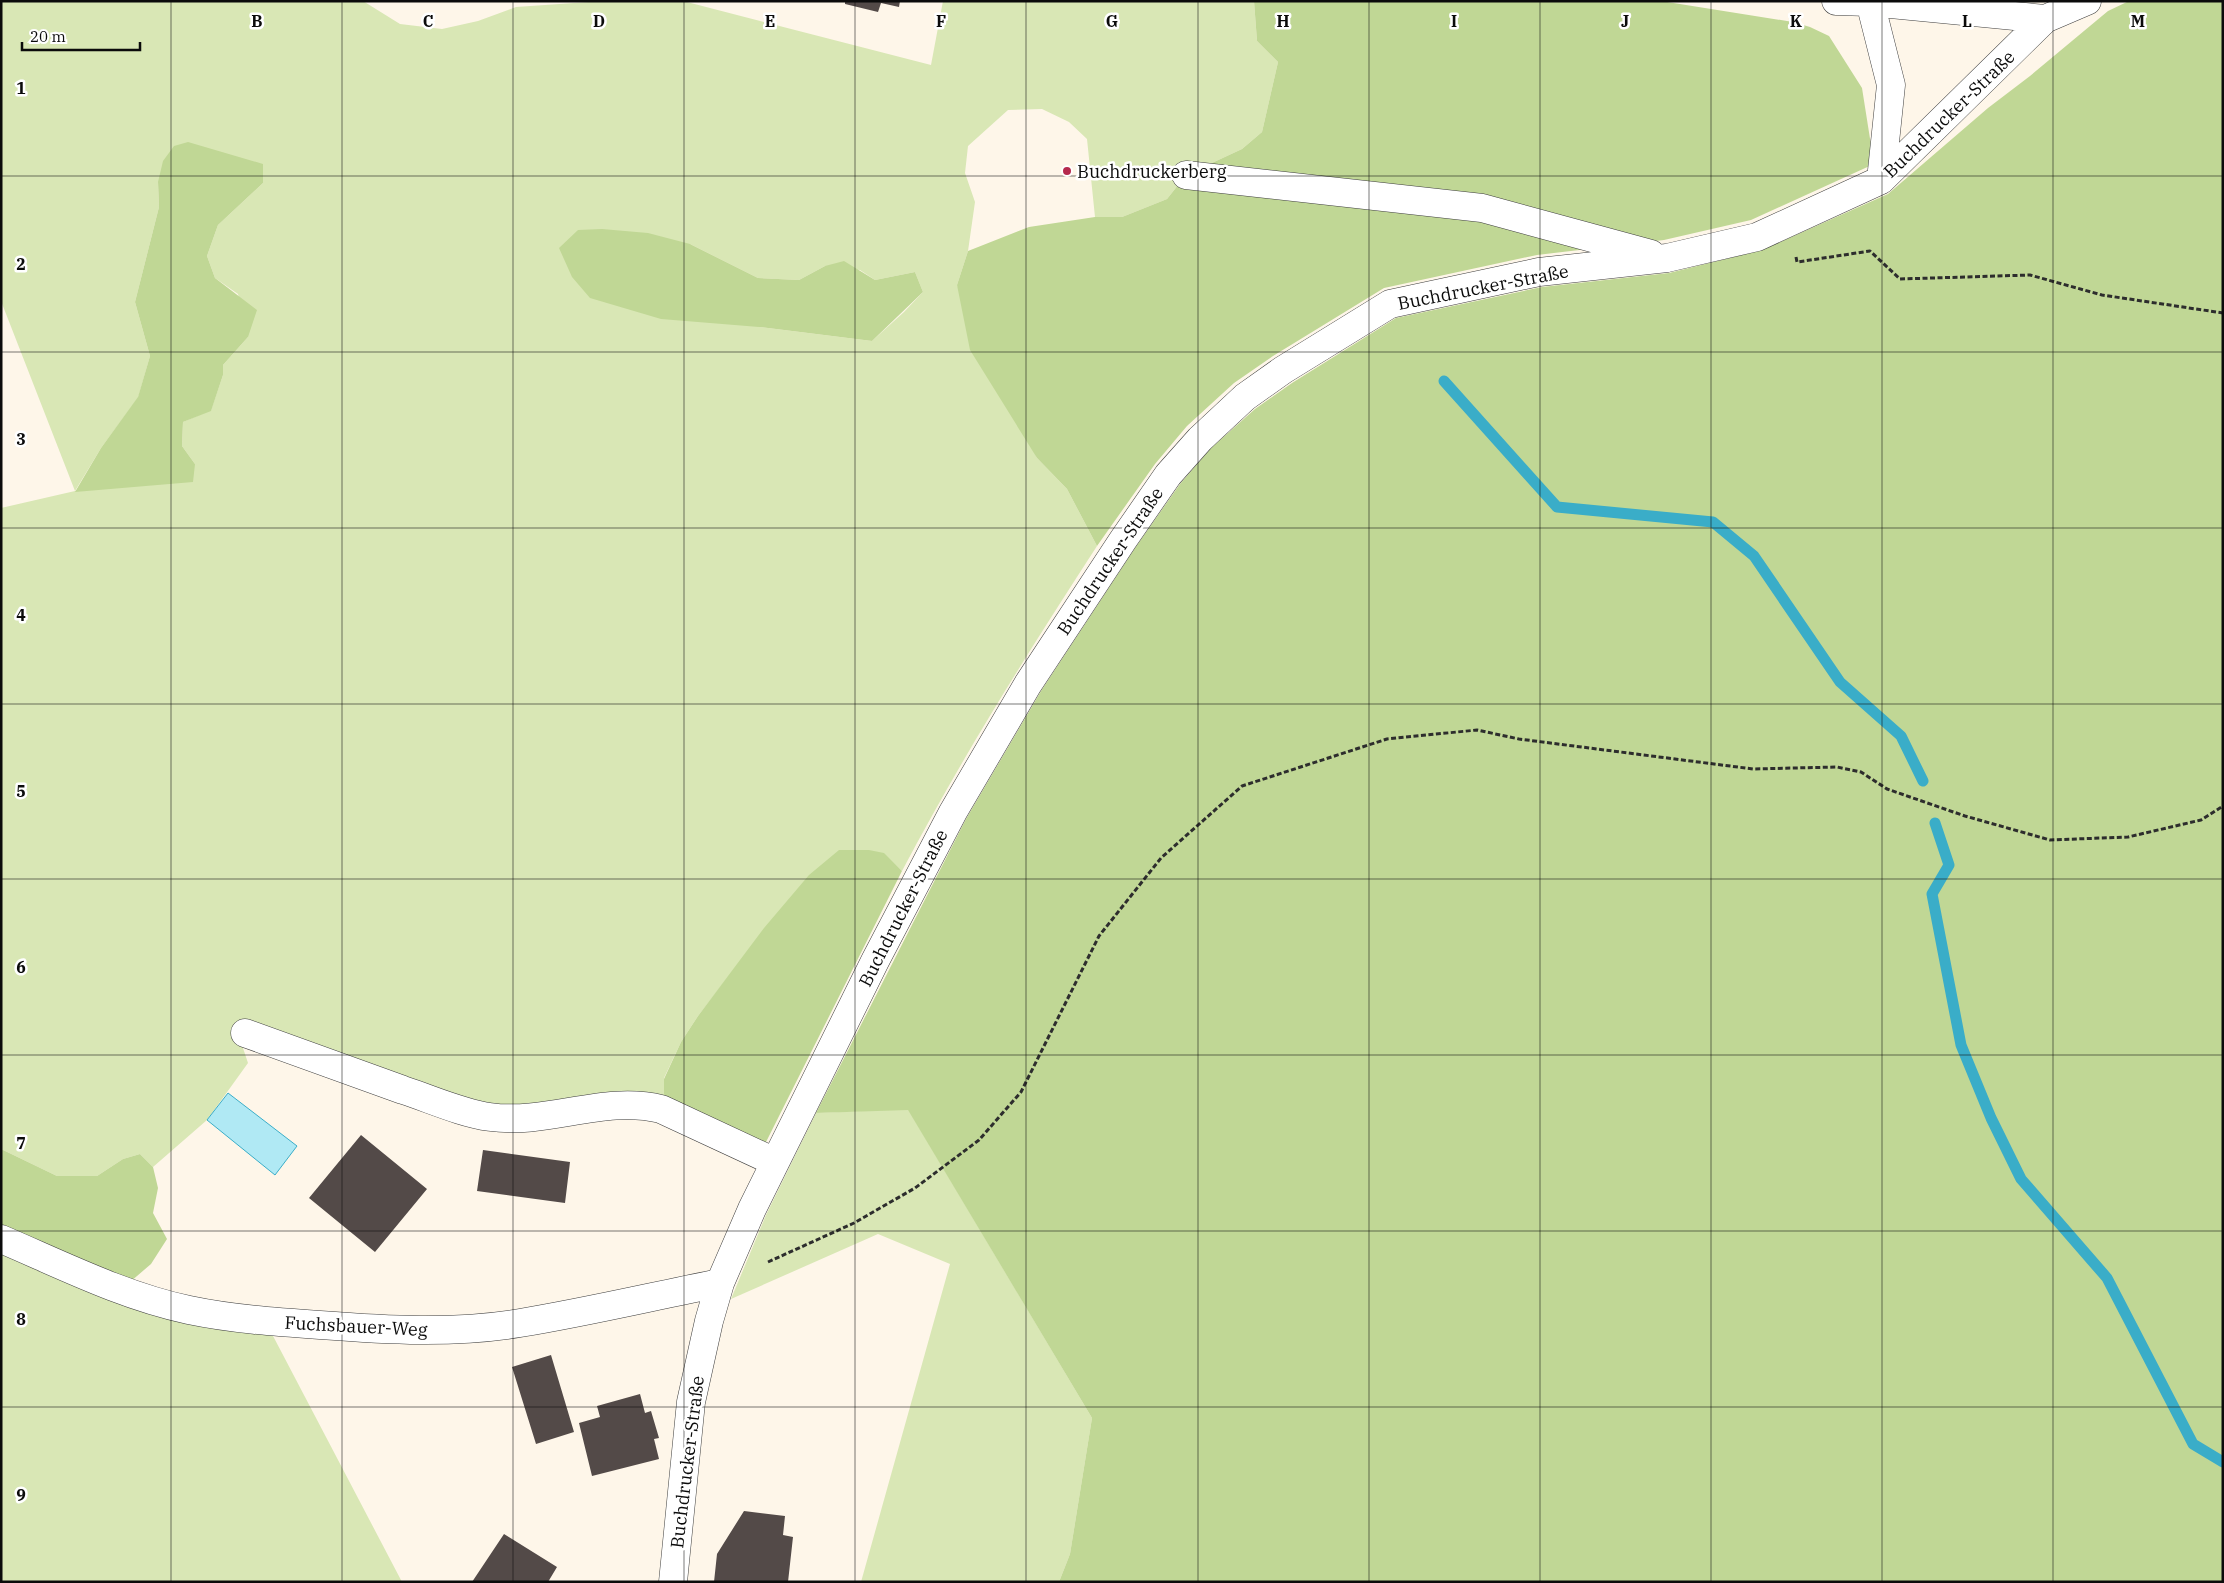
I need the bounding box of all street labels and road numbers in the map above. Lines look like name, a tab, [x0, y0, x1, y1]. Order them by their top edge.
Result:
street label: Buchdrucker-Straße	[1879, 45, 2019, 183]
street label: Buchdrucker-Straße	[1396, 259, 1570, 315]
street label: Buchdrucker-Straße	[1052, 483, 1168, 639]
street label: Buchdrucker-Straße	[853, 825, 953, 991]
street label: Fuchsbauer-Weg	[284, 1311, 428, 1341]
street label: Buchdrucker-Straße	[665, 1374, 709, 1550]

